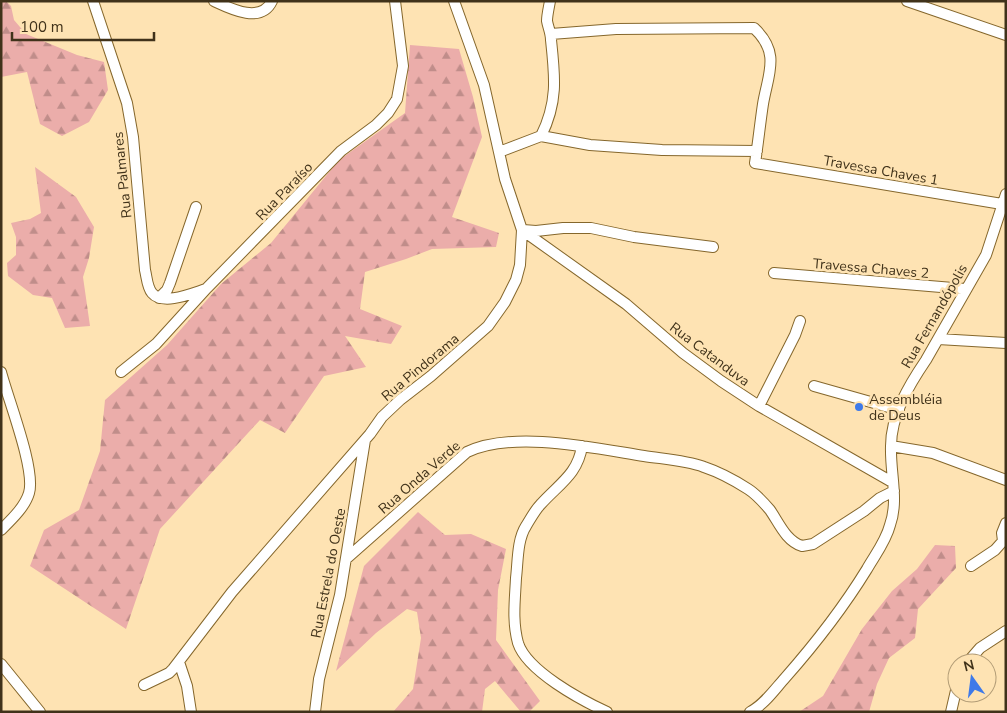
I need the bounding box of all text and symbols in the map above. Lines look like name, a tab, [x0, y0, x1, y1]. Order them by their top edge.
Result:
scale bar	[12, 10, 155, 42]
text: 100 m	[20, 17, 64, 37]
street label: Rua Palmares	[108, 131, 136, 219]
street label: Travessa Chaves 1	[822, 151, 940, 190]
street label: Rua Paraíso	[252, 158, 317, 225]
street label: Travessa Chaves 2	[812, 254, 930, 283]
street label: Rua Fernandópolis	[897, 260, 972, 372]
street label: Rua Catanduva	[666, 318, 754, 391]
street label: Rua Pindorama	[377, 329, 463, 406]
place label: Assembléia de Deus	[869, 390, 942, 425]
marker: Assembléia de Deus	[853, 401, 865, 413]
street label: Rua Onda Verde	[374, 436, 464, 518]
street label: Rua Estrela do Oeste	[307, 506, 350, 640]
north arrow	[947, 653, 997, 703]
text: N	[962, 655, 976, 676]

